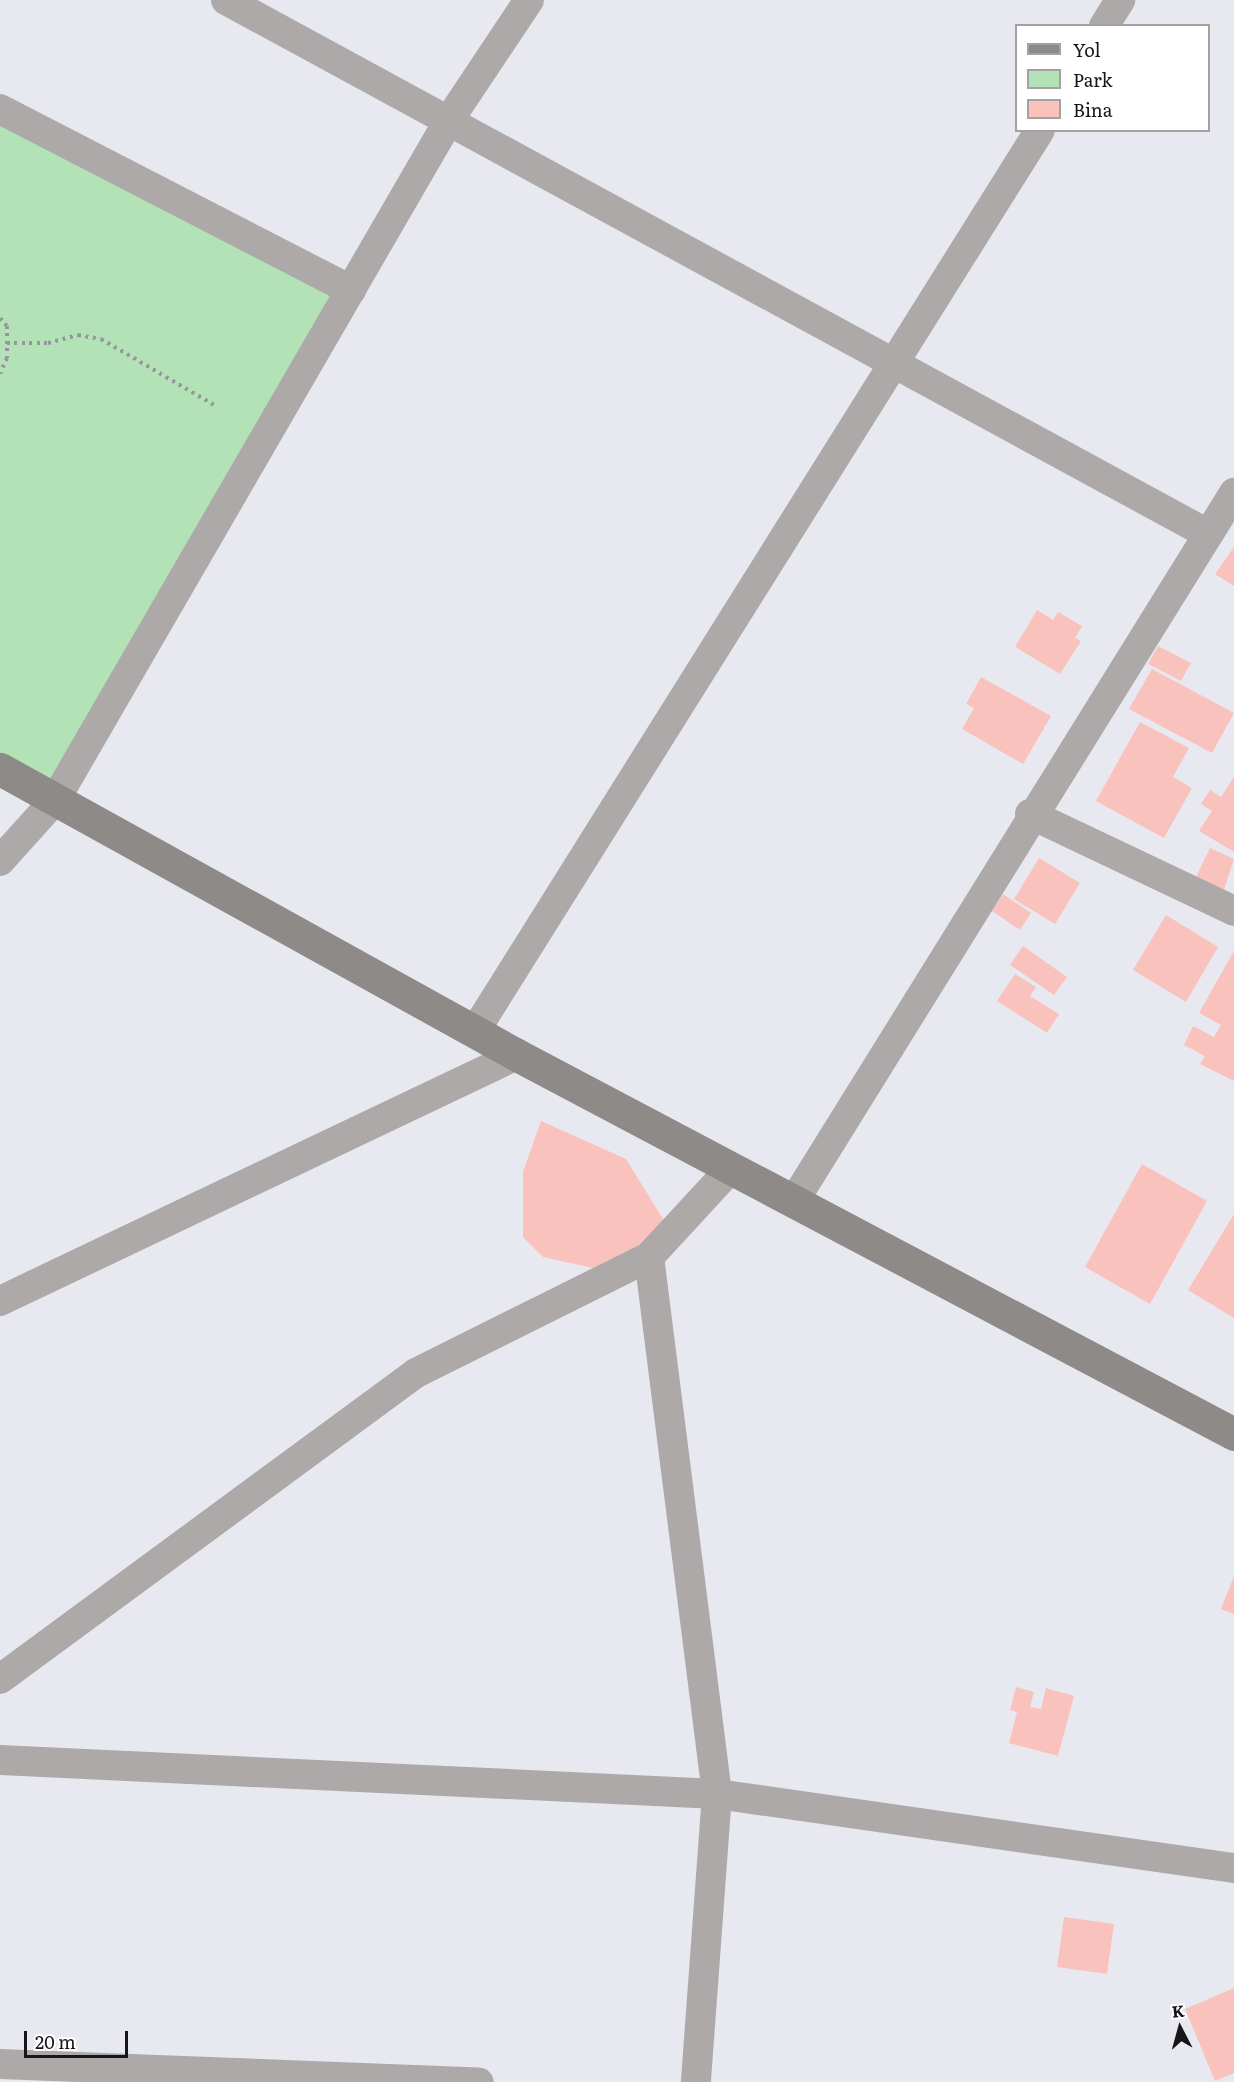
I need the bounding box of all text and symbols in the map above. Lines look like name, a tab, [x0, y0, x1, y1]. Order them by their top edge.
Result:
legend	[1015, 24, 1210, 132]
text: Yol	[1073, 36, 1101, 63]
text: Park	[1073, 66, 1112, 93]
text: Bina	[1073, 96, 1113, 123]
north arrow	[1150, 1998, 1210, 2058]
text: K	[1171, 1998, 1186, 2023]
scale bar	[27, 2019, 130, 2057]
text: 20 m	[35, 2028, 76, 2055]

